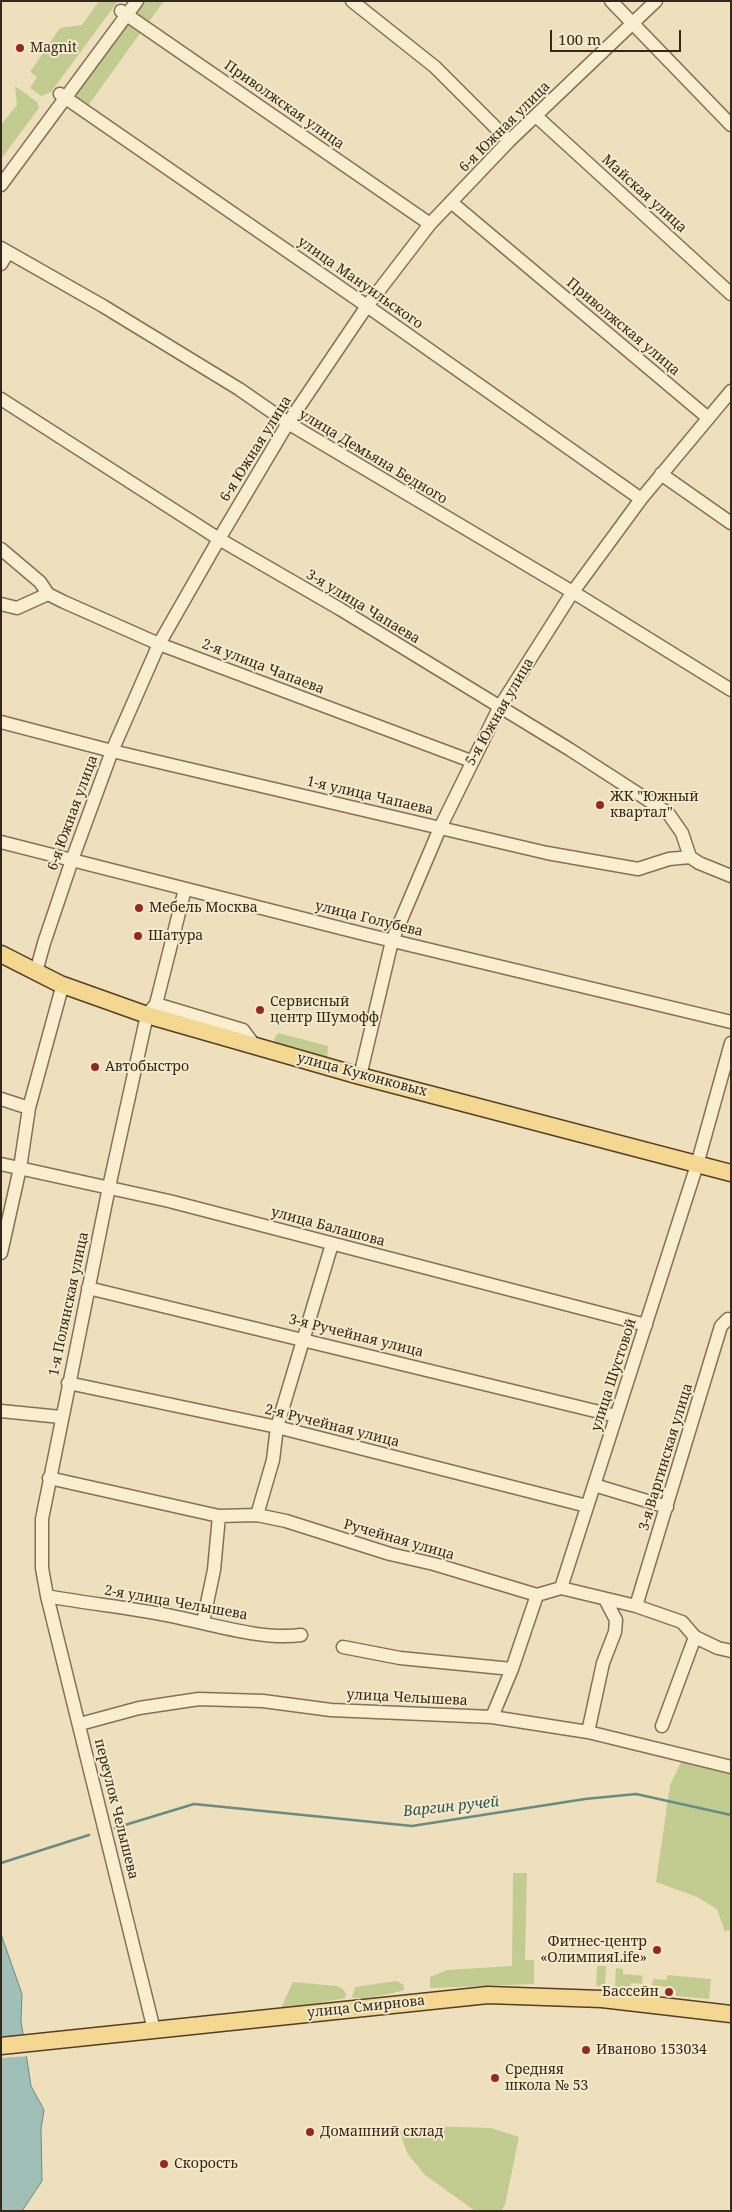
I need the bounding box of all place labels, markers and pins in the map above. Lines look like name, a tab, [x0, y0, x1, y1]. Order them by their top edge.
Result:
place label: Magnit	[30, 40, 77, 56]
marker: Magnit	[14, 42, 26, 54]
place label: ЖК "Южный квартал"	[610, 789, 699, 822]
marker: ЖК "Южный квартал"	[594, 799, 606, 811]
place label: Мебель Москва	[149, 900, 258, 916]
marker: Мебель Москва	[133, 902, 145, 914]
place label: Шатура	[148, 928, 203, 944]
marker: Шатура	[132, 930, 144, 942]
place label: Сервисный центр Шумофф	[270, 994, 379, 1026]
marker: Сервисный центр Шумофф	[254, 1004, 266, 1016]
place label: Автобыстро	[105, 1059, 189, 1075]
marker: Автобыстро	[89, 1061, 101, 1073]
place label: Фитнес-центр «ОлимпияLife»	[540, 1934, 647, 1966]
marker: Фитнес-центр «ОлимпияLife»	[651, 1944, 663, 1956]
place label: Бассейн	[602, 1984, 659, 2000]
marker: Бассейн	[663, 1986, 675, 1998]
place label: Иваново 153034	[596, 2042, 707, 2058]
marker: Иваново 153034	[580, 2044, 592, 2056]
place label: Средняя школа № 53	[505, 2062, 588, 2094]
marker: Средняя школа № 53	[489, 2072, 501, 2084]
place label: Домашний склад	[320, 2124, 443, 2140]
marker: Домашний склад	[304, 2126, 316, 2138]
place label: Скорость	[174, 2156, 238, 2172]
marker: Скорость	[158, 2158, 170, 2170]

